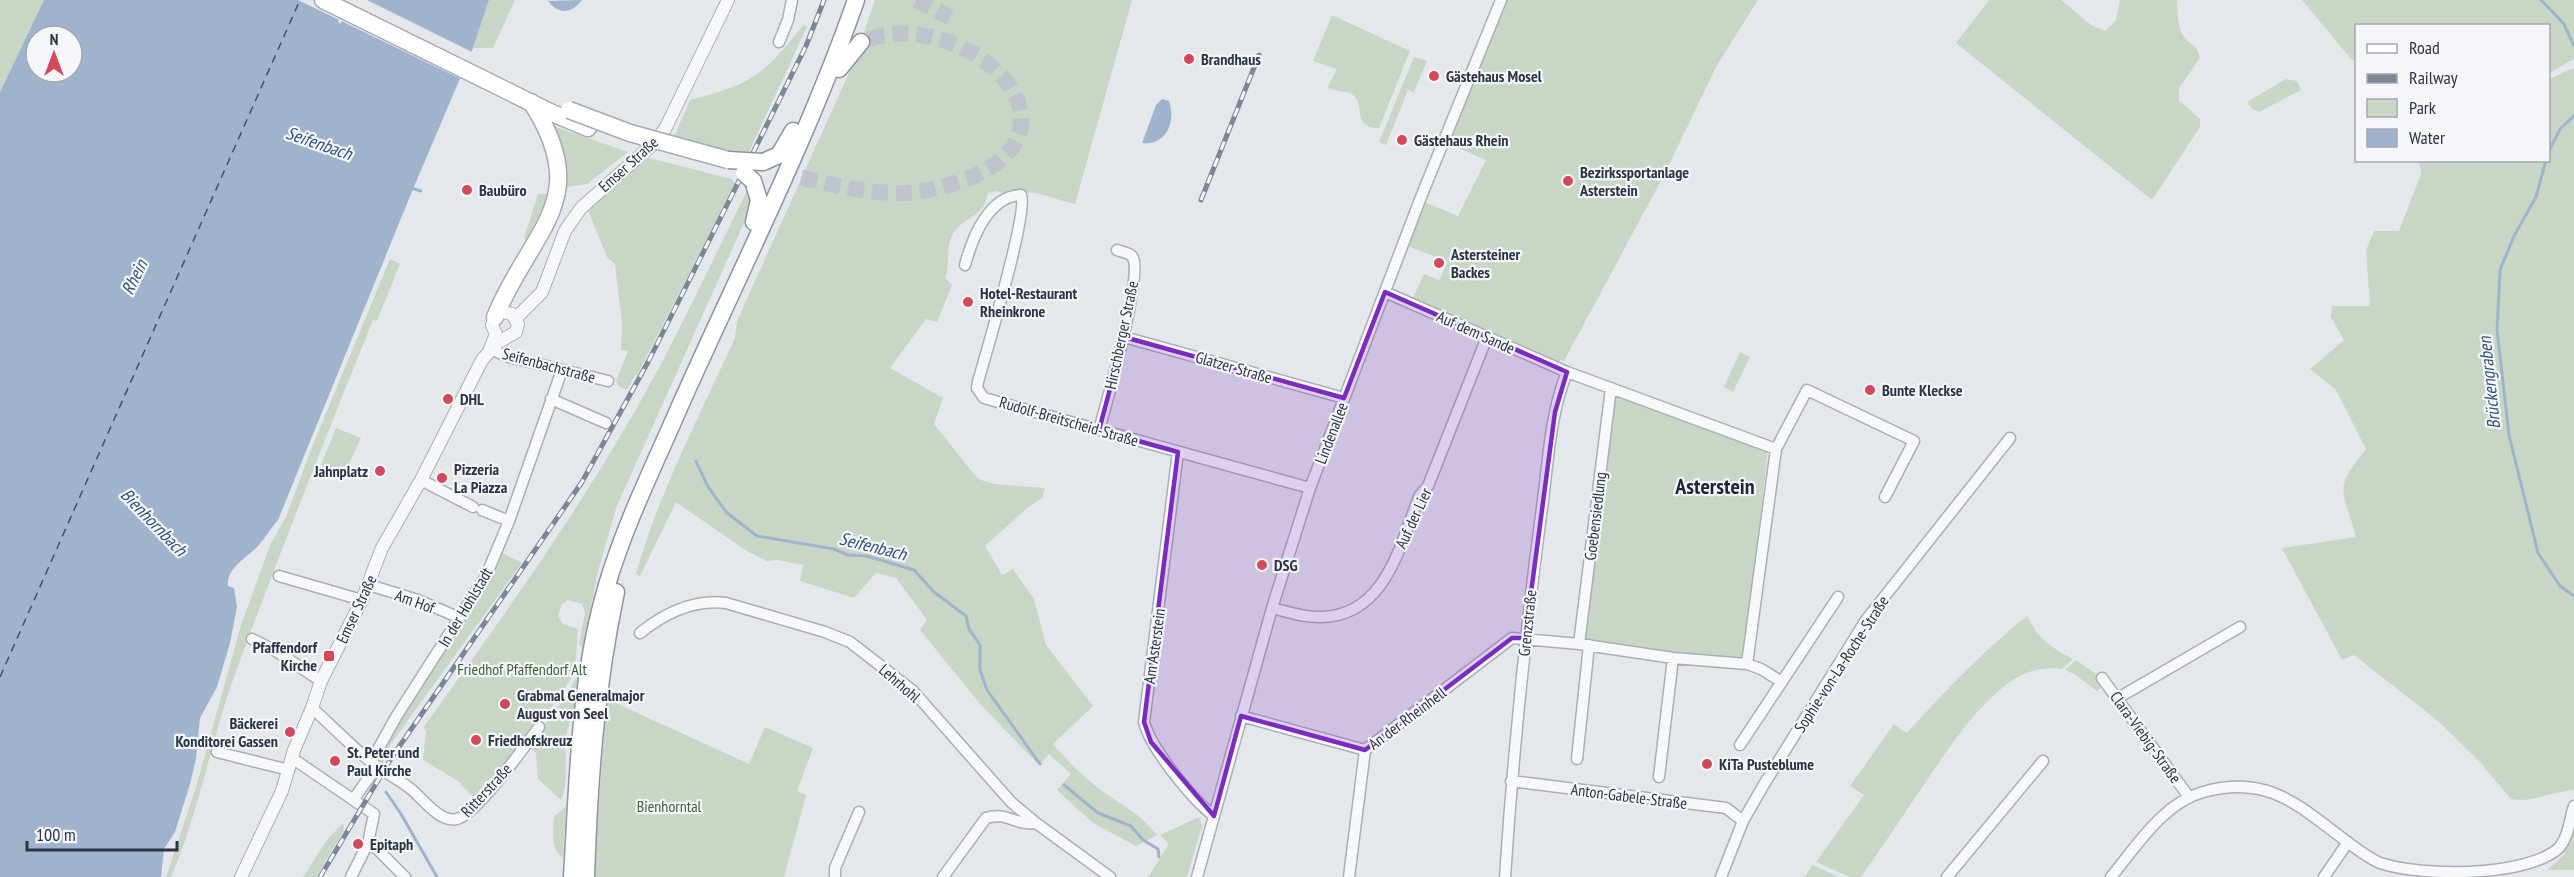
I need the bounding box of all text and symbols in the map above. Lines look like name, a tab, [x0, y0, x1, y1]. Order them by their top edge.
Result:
north arrow	[24, 24, 84, 84]
legend	[2355, 24, 2550, 162]
text: N	[50, 29, 58, 49]
text: Road	[2409, 36, 2440, 59]
place label: Brandhaus	[1201, 49, 1261, 69]
marker: Brandhaus	[1182, 52, 1196, 66]
place label: Gästehaus Mosel	[1446, 66, 1542, 86]
text: Railway	[2409, 66, 2458, 89]
marker: Gästehaus Mosel	[1427, 69, 1441, 83]
text: Park	[2409, 96, 2436, 119]
water label: Seifenbach	[283, 121, 356, 165]
text: Water	[2409, 126, 2445, 149]
place label: Gästehaus Rhein	[1414, 130, 1508, 150]
street label: Emser Straße	[594, 132, 662, 196]
marker: Gästehaus Rhein	[1395, 133, 1409, 147]
place label: Bezirkssportanlage Asterstein	[1579, 162, 1689, 200]
marker: Bezirkssportanlage Asterstein	[1561, 174, 1575, 188]
place label: Baubüro	[479, 180, 527, 200]
marker: Baubüro	[460, 183, 474, 197]
place label: Astersteiner Backes	[1450, 244, 1521, 282]
water label: Rhein	[116, 255, 153, 298]
marker: Astersteiner Backes	[1432, 256, 1446, 270]
street label: Hirschberger Straße	[1100, 279, 1142, 391]
place label: Hotel-Restaurant Rheinkrone	[980, 283, 1078, 321]
marker: Hotel-Restaurant Rheinkrone	[961, 295, 975, 309]
street label: Auf dem Sande	[1434, 306, 1518, 358]
water label: Brückengraben	[2473, 335, 2505, 430]
street label: Seifenbachstraße	[500, 343, 598, 387]
street label: Glatzer Straße	[1193, 347, 1275, 387]
place label: Bunte Kleckse	[1882, 380, 1963, 400]
marker: Bunte Kleckse	[1863, 383, 1877, 397]
place label: DHL	[460, 389, 484, 409]
marker: DHL	[441, 392, 455, 406]
street label: Rudolf-Breitscheid-Straße	[997, 392, 1141, 450]
street label: Lindenallee	[1310, 399, 1352, 467]
place label: Pizzeria La Piazza	[454, 459, 508, 497]
place label: Jahnplatz	[313, 461, 368, 481]
marker: Jahnplatz	[373, 464, 387, 478]
marker: Pizzeria La Piazza	[435, 471, 449, 485]
street label: Goebensiedlung	[1580, 471, 1610, 561]
district label: Asterstein	[1674, 472, 1755, 500]
water label: Bienhornbach	[116, 483, 193, 562]
street label: Auf der Lier	[1390, 484, 1436, 551]
water label: Seifenbach	[837, 527, 910, 566]
place label: DSG	[1274, 555, 1298, 575]
marker: DSG	[1255, 558, 1269, 572]
street label: In der Hohlstadt	[433, 563, 497, 650]
street label: Emser Straße	[331, 571, 381, 647]
street label: Am Hof	[392, 585, 438, 618]
street label: Grenzstraße	[1514, 589, 1540, 657]
street label: Sophie-von-La-Roche-Straße	[1789, 592, 1893, 736]
street label: Am Asterstein	[1139, 607, 1169, 685]
place label: Pfaffendorf Kirche	[253, 637, 318, 675]
marker: Pfaffendorf Kirche	[322, 649, 336, 663]
park label: Friedhof Pfaffendorf Alt	[457, 659, 587, 679]
street label: Lehrhohl	[875, 659, 925, 707]
street label: An der Rheinhell	[1364, 682, 1450, 754]
place label: Grabmal Generalmajor August von Seel	[516, 685, 645, 723]
street label: Clara-Viebig-Straße	[2106, 687, 2186, 787]
marker: Grabmal Generalmajor August von Seel	[498, 697, 512, 711]
place label: Bäckerei Konditorei Gassen	[175, 713, 278, 751]
marker: Bäckerei Konditorei Gassen	[283, 725, 297, 739]
place label: Friedhofskreuz	[488, 730, 572, 750]
marker: Friedhofskreuz	[469, 733, 483, 747]
place label: St. Peter und Paul Kirche	[347, 742, 419, 780]
marker: St. Peter und Paul Kirche	[328, 754, 342, 768]
place label: KiTa Pusteblume	[1719, 754, 1814, 774]
marker: KiTa Pusteblume	[1700, 757, 1714, 771]
street label: Ritterstraße	[456, 759, 516, 821]
street label: Anton-Gabele-Straße	[1570, 779, 1688, 813]
park label: Bienhorntal	[637, 796, 702, 816]
scale bar	[27, 814, 177, 852]
text: 100 m	[36, 823, 76, 846]
place label: Epitaph	[370, 834, 413, 854]
marker: Epitaph	[351, 837, 365, 851]

